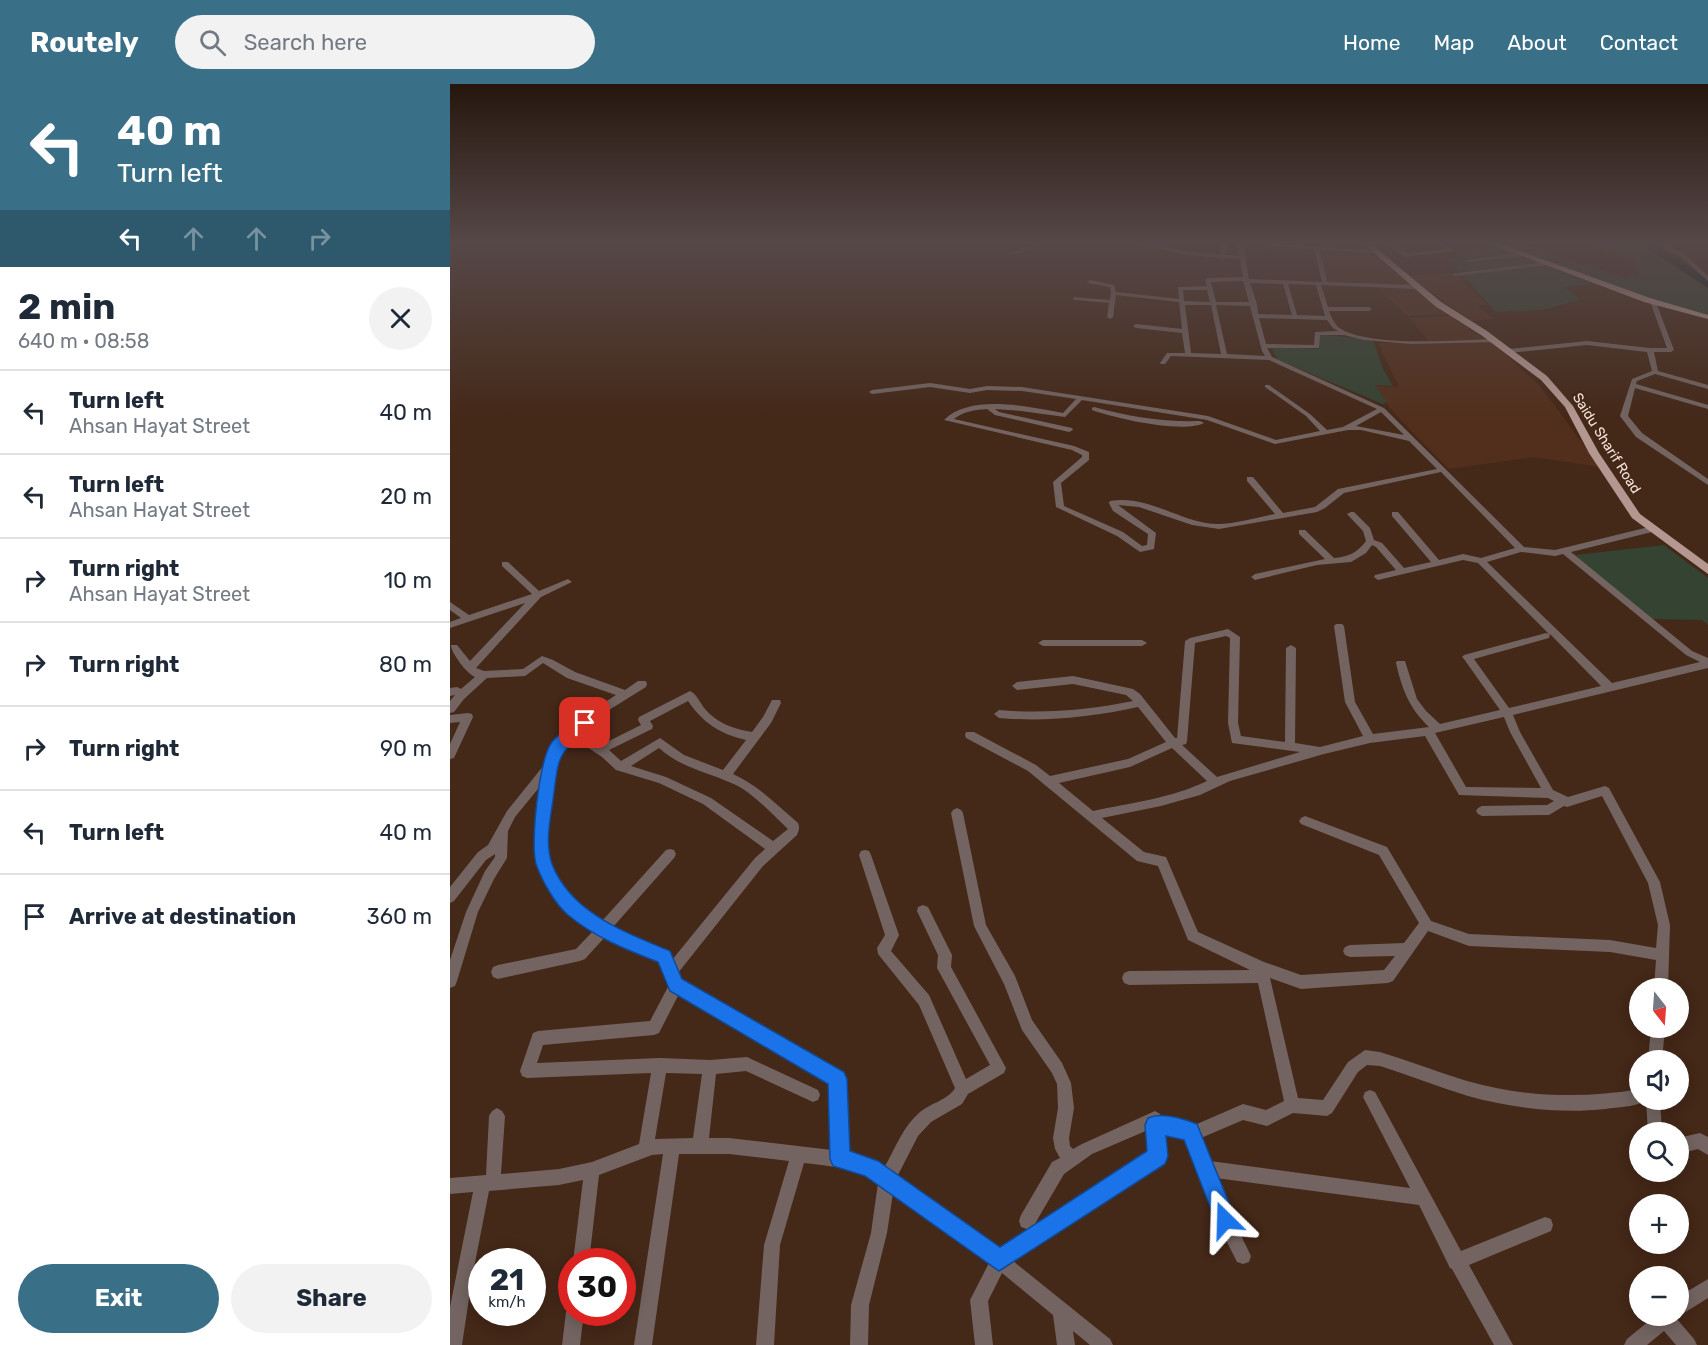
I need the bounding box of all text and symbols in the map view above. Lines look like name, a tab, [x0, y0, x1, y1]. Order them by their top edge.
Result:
search box	[175, 15, 595, 69]
text: Routely	[30, 26, 139, 59]
icon: search	[196, 26, 229, 59]
text: Search here	[244, 29, 367, 56]
text: Home	[1343, 30, 1400, 55]
text: Map	[1433, 30, 1474, 55]
text: About	[1507, 30, 1567, 55]
text: Contact	[1600, 30, 1678, 55]
text: 40 m	[117, 106, 222, 156]
icon: left	[18, 108, 96, 186]
text: Turn left	[117, 157, 222, 189]
icon: left	[114, 222, 147, 255]
icon: ahead	[177, 222, 210, 255]
icon: ahead	[240, 222, 273, 255]
icon: right	[303, 222, 336, 255]
text: 2 min	[18, 285, 116, 328]
button: close	[369, 287, 432, 350]
text: 640 m · 08:58	[18, 329, 149, 353]
text: Turn left	[69, 387, 164, 414]
street label: Saidu Sharif Road	[1569, 390, 1644, 497]
icon: left	[18, 396, 51, 429]
text: 40 m	[379, 399, 432, 426]
text: Ahsan Hayat Street	[69, 414, 250, 438]
text: Turn left	[69, 471, 164, 498]
icon: left	[18, 480, 51, 513]
text: 20 m	[380, 483, 432, 510]
text: Ahsan Hayat Street	[69, 498, 250, 522]
text: Turn right	[69, 555, 179, 582]
icon: right	[18, 564, 51, 597]
text: 10 m	[384, 567, 432, 594]
text: Ahsan Hayat Street	[69, 582, 250, 606]
icon: right	[18, 648, 51, 681]
text: Turn right	[69, 651, 179, 678]
text: 80 m	[379, 651, 432, 678]
pin	[559, 697, 610, 748]
icon: arrive	[568, 706, 601, 739]
icon: right	[18, 732, 51, 765]
text: Turn right	[69, 735, 179, 762]
text: 90 m	[380, 735, 432, 762]
icon: left	[18, 816, 51, 849]
text: Turn left	[69, 819, 164, 846]
text: 40 m	[379, 819, 432, 846]
icon: arrive	[18, 900, 51, 933]
text: Arrive at destination	[69, 903, 296, 930]
text: 360 m	[367, 903, 432, 930]
north arrow	[1629, 978, 1689, 1038]
map controls	[1629, 978, 1689, 1326]
button: sound	[1629, 1050, 1689, 1110]
button: search	[1629, 1122, 1689, 1182]
position arrow	[1193, 1188, 1257, 1252]
button: +	[1629, 1194, 1689, 1254]
speed limit sign: 30	[558, 1248, 636, 1326]
text: 21	[490, 1262, 524, 1298]
button: Exit	[18, 1264, 219, 1333]
button: Share	[231, 1264, 432, 1333]
button: −	[1629, 1266, 1689, 1326]
text: km/h	[488, 1293, 526, 1311]

